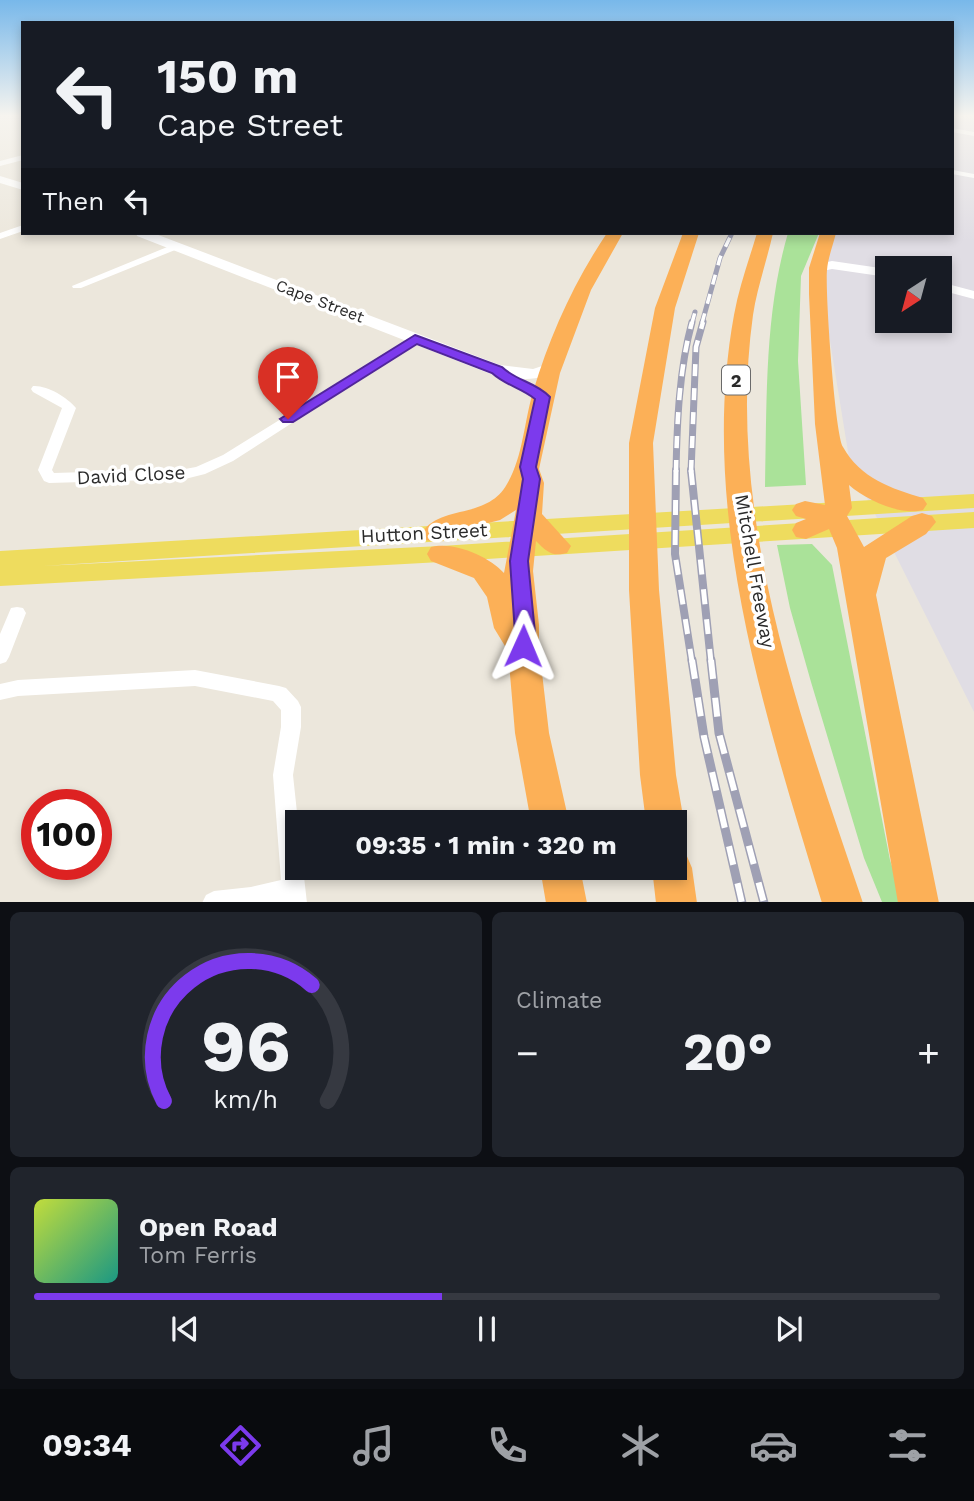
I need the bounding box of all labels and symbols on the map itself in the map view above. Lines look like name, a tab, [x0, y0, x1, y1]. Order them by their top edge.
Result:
north arrow	[875, 256, 952, 332]
street label: Cape Street	[273, 275, 367, 327]
pin	[258, 347, 318, 419]
road number: 2	[722, 366, 750, 394]
street label: David Close	[76, 461, 186, 489]
street label: Mitchell Freeway	[730, 492, 780, 650]
street label: Hutton Street	[360, 518, 488, 548]
position arrow	[486, 609, 560, 683]
speed limit sign: 100	[21, 789, 112, 880]

